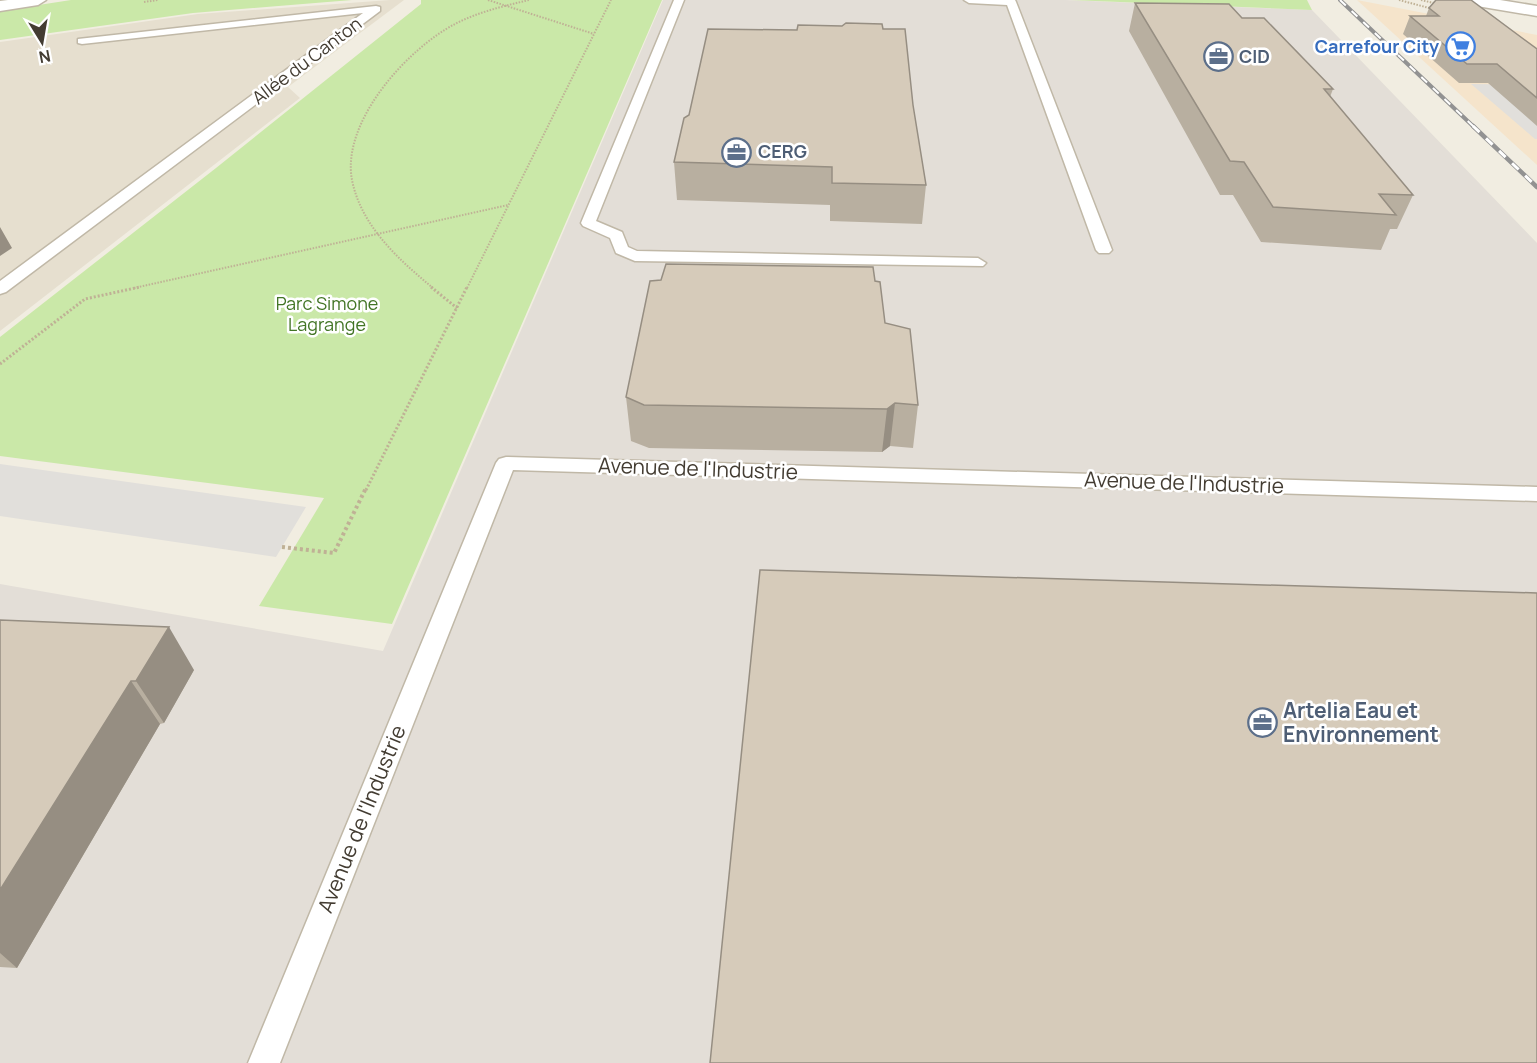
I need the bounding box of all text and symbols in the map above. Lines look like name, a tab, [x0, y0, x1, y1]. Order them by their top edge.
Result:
street label: Allée du Canton	[247, 11, 366, 109]
north arrow	[12, 12, 72, 72]
supermarket icon: Carrefour City	[1444, 31, 1476, 63]
place label: Carrefour City	[1315, 34, 1439, 58]
office icon: CID	[1202, 41, 1234, 73]
place label: CID	[1239, 44, 1270, 68]
text: N	[37, 45, 53, 69]
office icon: CERG	[721, 136, 753, 168]
place label: CERG	[758, 139, 807, 163]
park label: Parc Simone Lagrange	[276, 291, 378, 336]
street label: Avenue de l'Industrie	[598, 451, 799, 485]
street label: Avenue de l'Industrie	[1084, 465, 1285, 499]
place label: Artelia Eau et Environnement	[1283, 696, 1439, 748]
office icon: Artelia Eau et Environnement	[1246, 707, 1278, 739]
street label: Avenue de l'Industrie	[311, 721, 412, 917]

